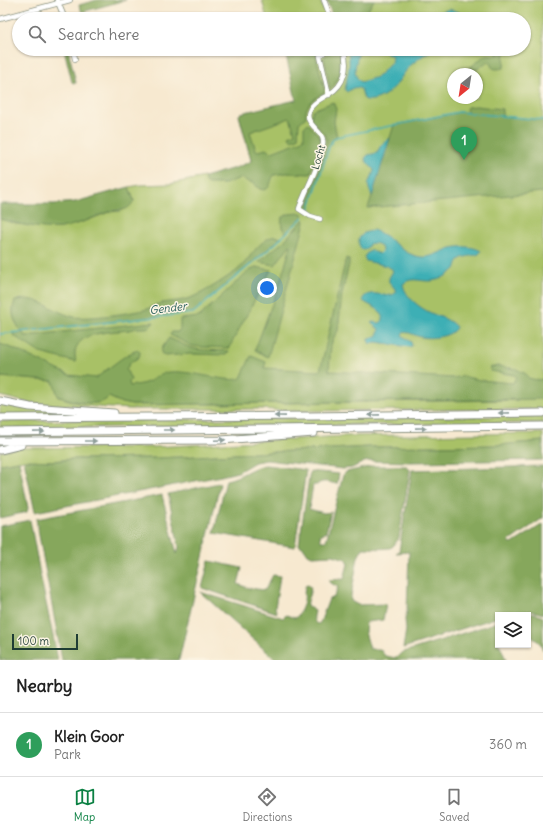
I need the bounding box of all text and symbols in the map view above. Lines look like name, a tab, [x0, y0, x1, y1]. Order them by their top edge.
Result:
search box	[12, 12, 531, 56]
icon: search	[26, 23, 48, 45]
text: Search here	[58, 25, 139, 44]
north arrow	[447, 68, 483, 104]
pin: 1	[451, 127, 477, 160]
street label: Locht	[309, 143, 329, 171]
your location	[257, 278, 277, 298]
water label: Gender	[149, 299, 189, 317]
one-way arrow	[497, 410, 510, 416]
one-way arrow	[368, 412, 380, 419]
one-way arrow	[273, 413, 286, 419]
one-way arrow	[415, 424, 427, 431]
one-way arrow	[163, 427, 176, 433]
one-way arrow	[33, 429, 46, 435]
one-way arrow	[214, 436, 226, 443]
one-way arrow	[85, 438, 98, 444]
map controls	[495, 612, 531, 648]
button: layers	[495, 612, 531, 648]
scale bar	[12, 632, 78, 651]
text: 100 m	[18, 634, 49, 648]
text: Nearby	[16, 675, 72, 697]
text: Klein Goor	[54, 727, 124, 746]
text: 1	[26, 736, 32, 753]
text: 360 m	[489, 736, 527, 753]
text: Park	[54, 746, 81, 763]
tab: Map	[74, 786, 96, 824]
tab: Directions	[243, 786, 292, 824]
tab: Saved	[439, 786, 469, 824]

